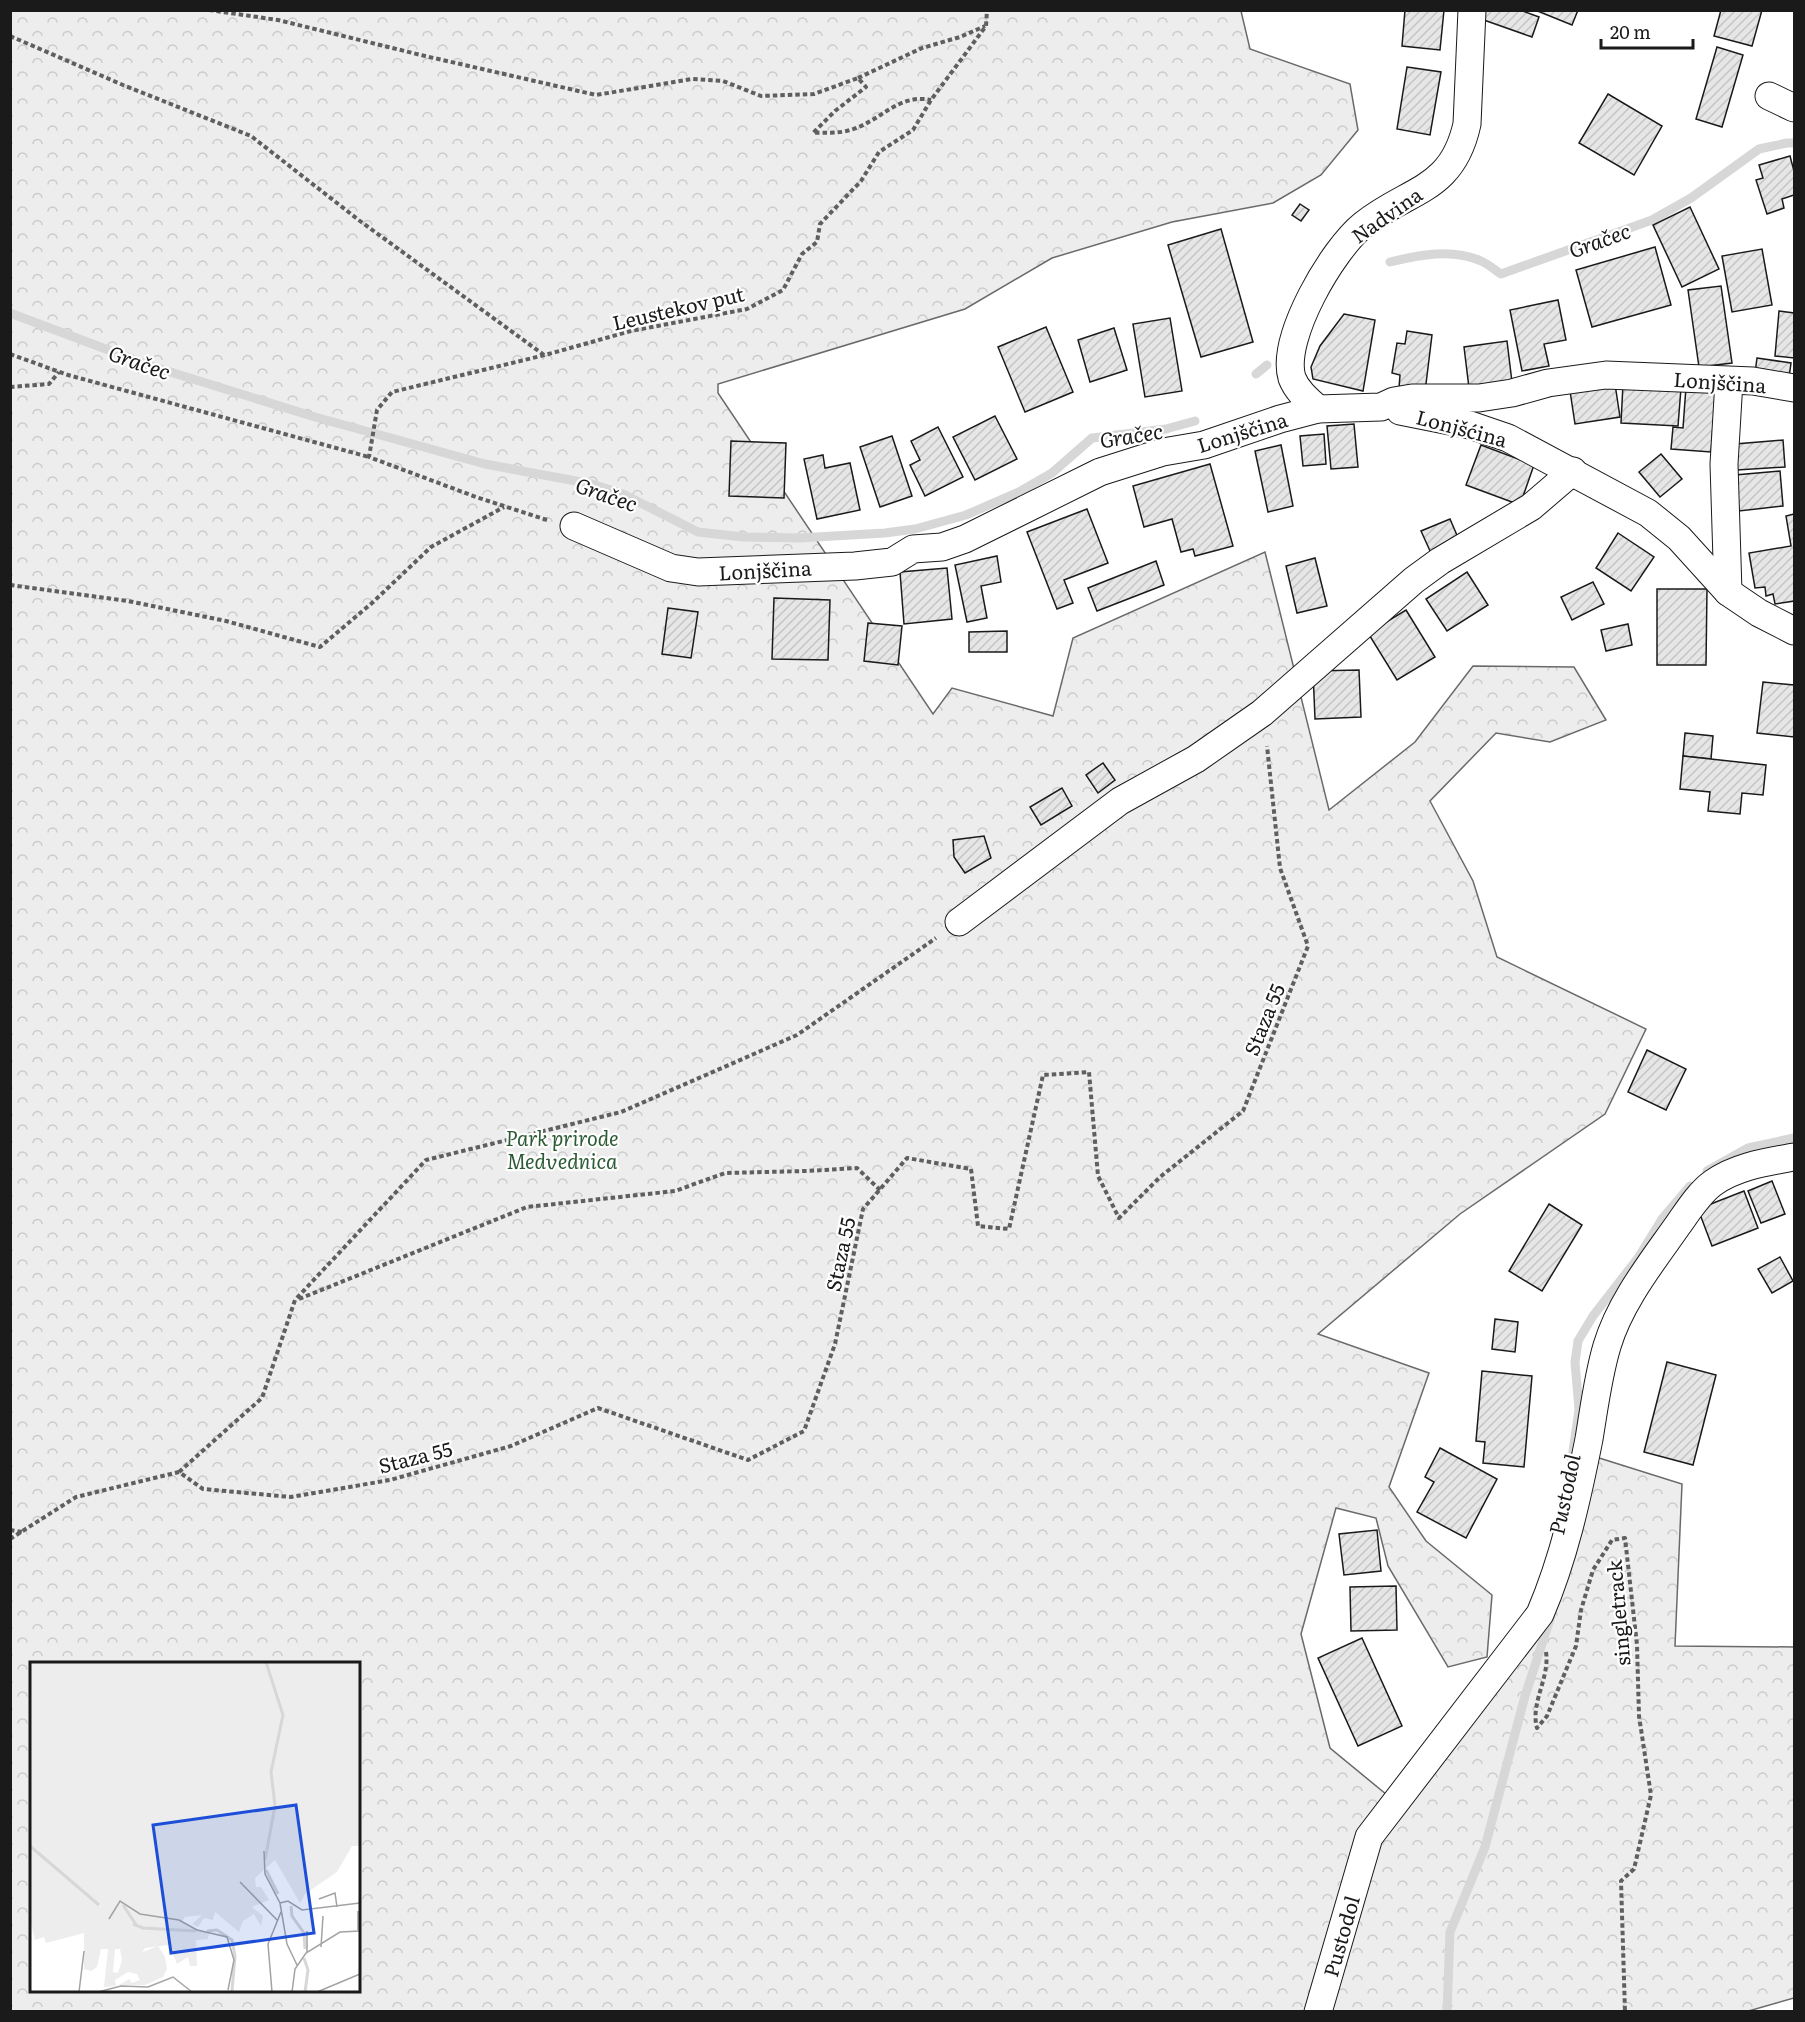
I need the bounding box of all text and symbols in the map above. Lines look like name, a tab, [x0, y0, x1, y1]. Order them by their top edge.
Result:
scale bar	[1601, 12, 1692, 50]
text: 20 m	[1610, 18, 1651, 45]
street label: Nadvina	[1344, 179, 1428, 249]
water label: Gračec	[1564, 213, 1634, 265]
street label: Leustekov put	[609, 277, 747, 337]
water label: Gračec	[105, 336, 175, 386]
street label: Lonjščina	[1673, 363, 1768, 399]
street label: Lonjšćina	[1413, 400, 1511, 454]
street label: Lonjščina	[1193, 403, 1291, 459]
water label: Gračec	[1097, 414, 1165, 454]
water label: Gračec	[572, 468, 642, 518]
street label: Lonjščina	[718, 552, 812, 586]
street label: Staza 55	[1235, 978, 1291, 1060]
park label: Park prirode Medvednica	[505, 1122, 619, 1175]
street label: Staza 55	[817, 1214, 861, 1294]
street label: Staza 55	[375, 1432, 455, 1480]
water label: Pustodol	[1539, 1451, 1587, 1537]
street label: singletrack	[1597, 1558, 1637, 1667]
inset map	[30, 1662, 360, 1992]
street label: Pustodol	[1314, 1891, 1366, 1980]

